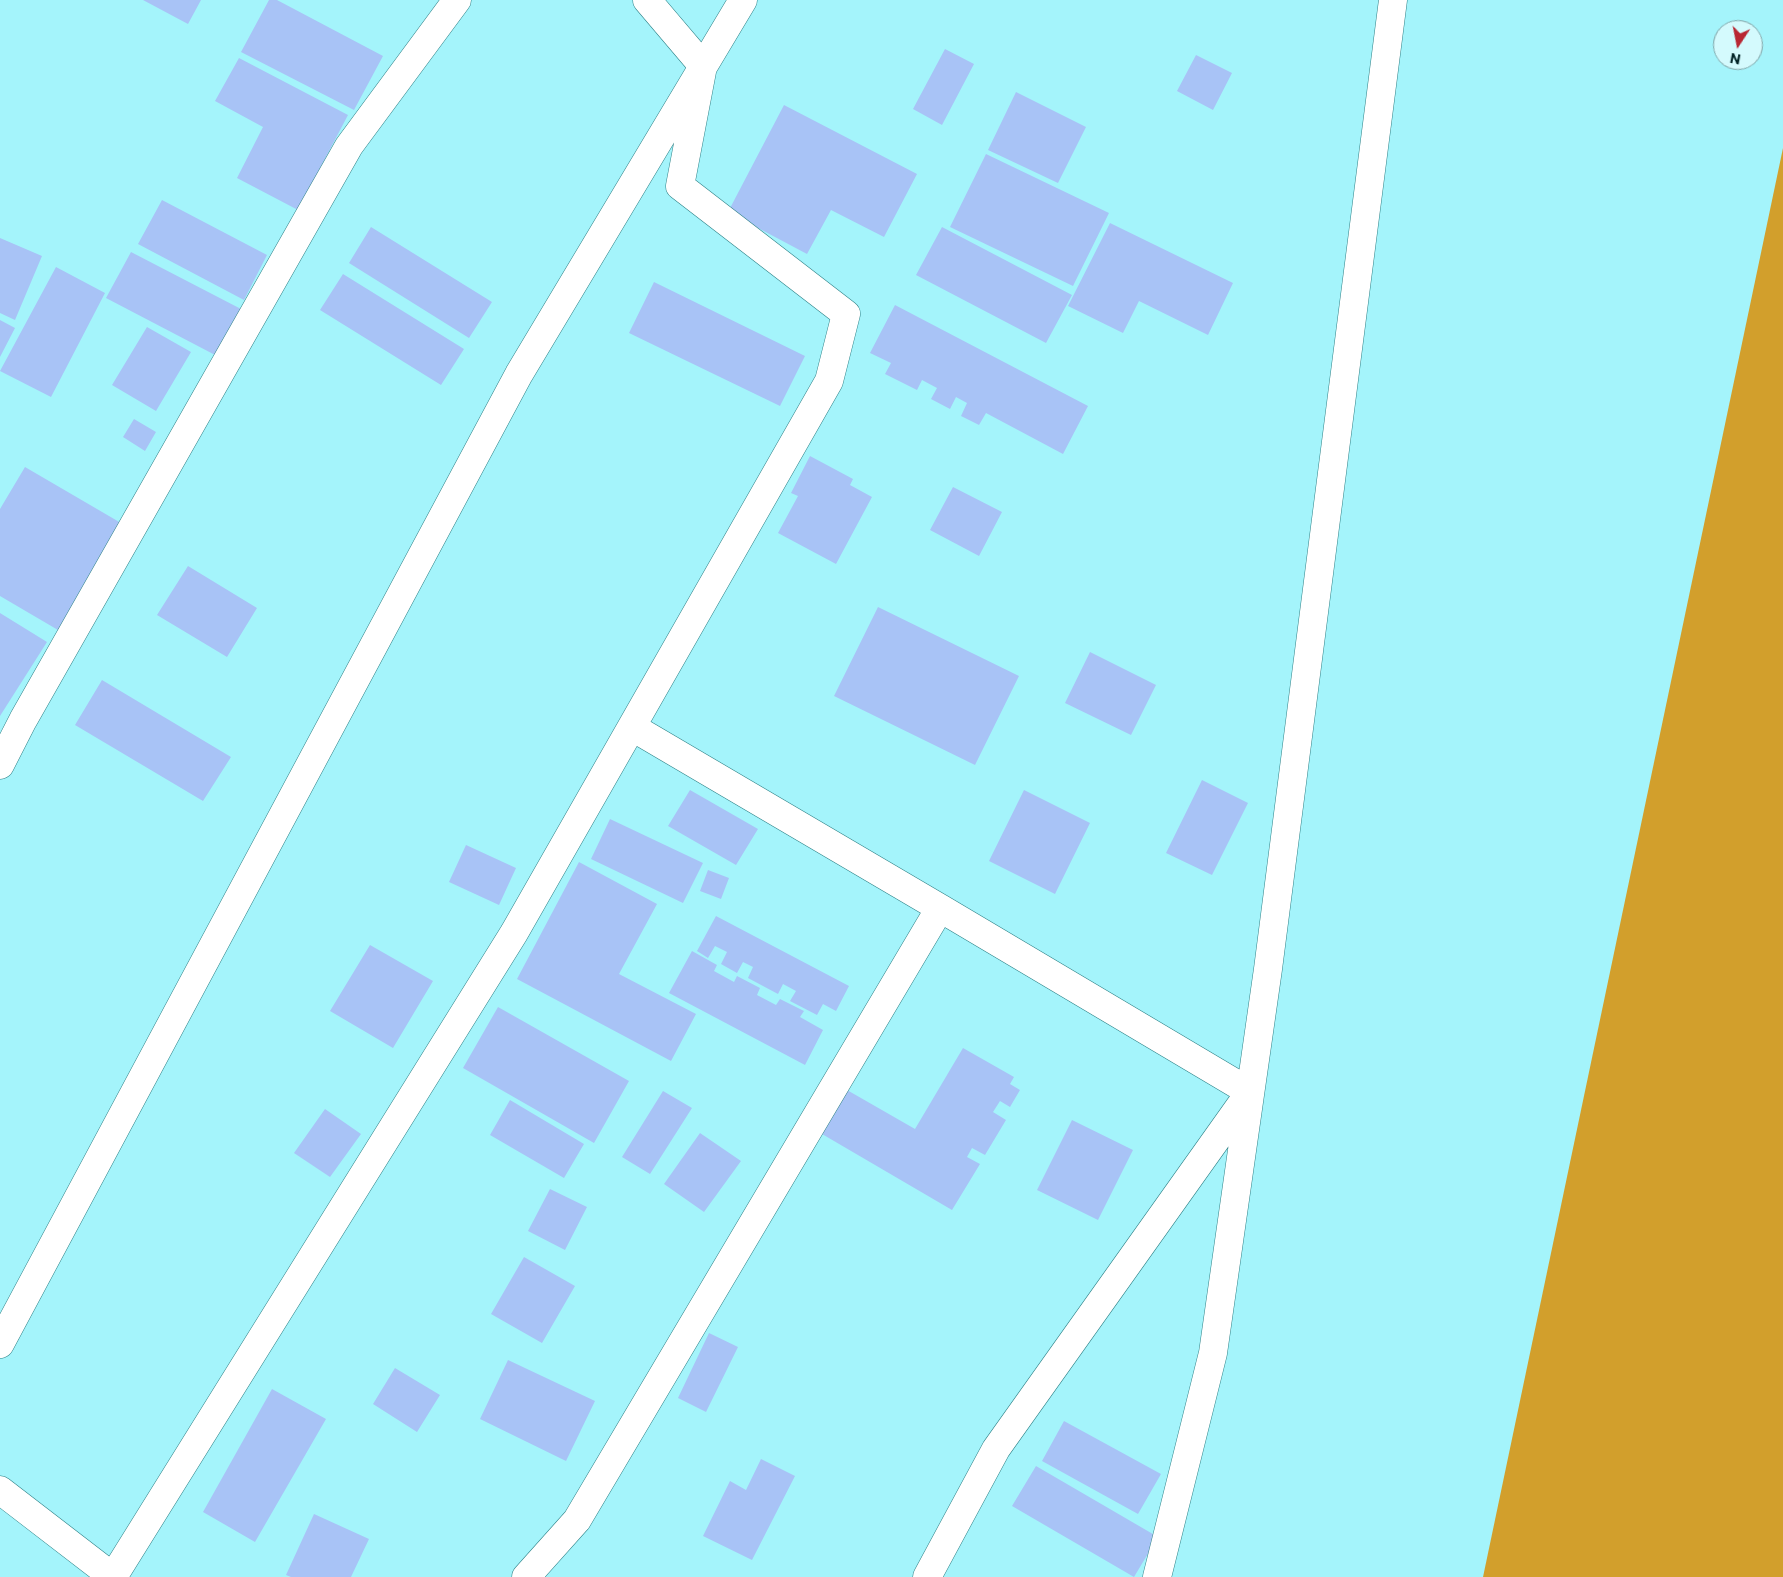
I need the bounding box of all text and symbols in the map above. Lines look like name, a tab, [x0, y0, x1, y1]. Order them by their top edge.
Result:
north arrow	[1713, 20, 1763, 70]
text: N	[1728, 50, 1742, 69]

